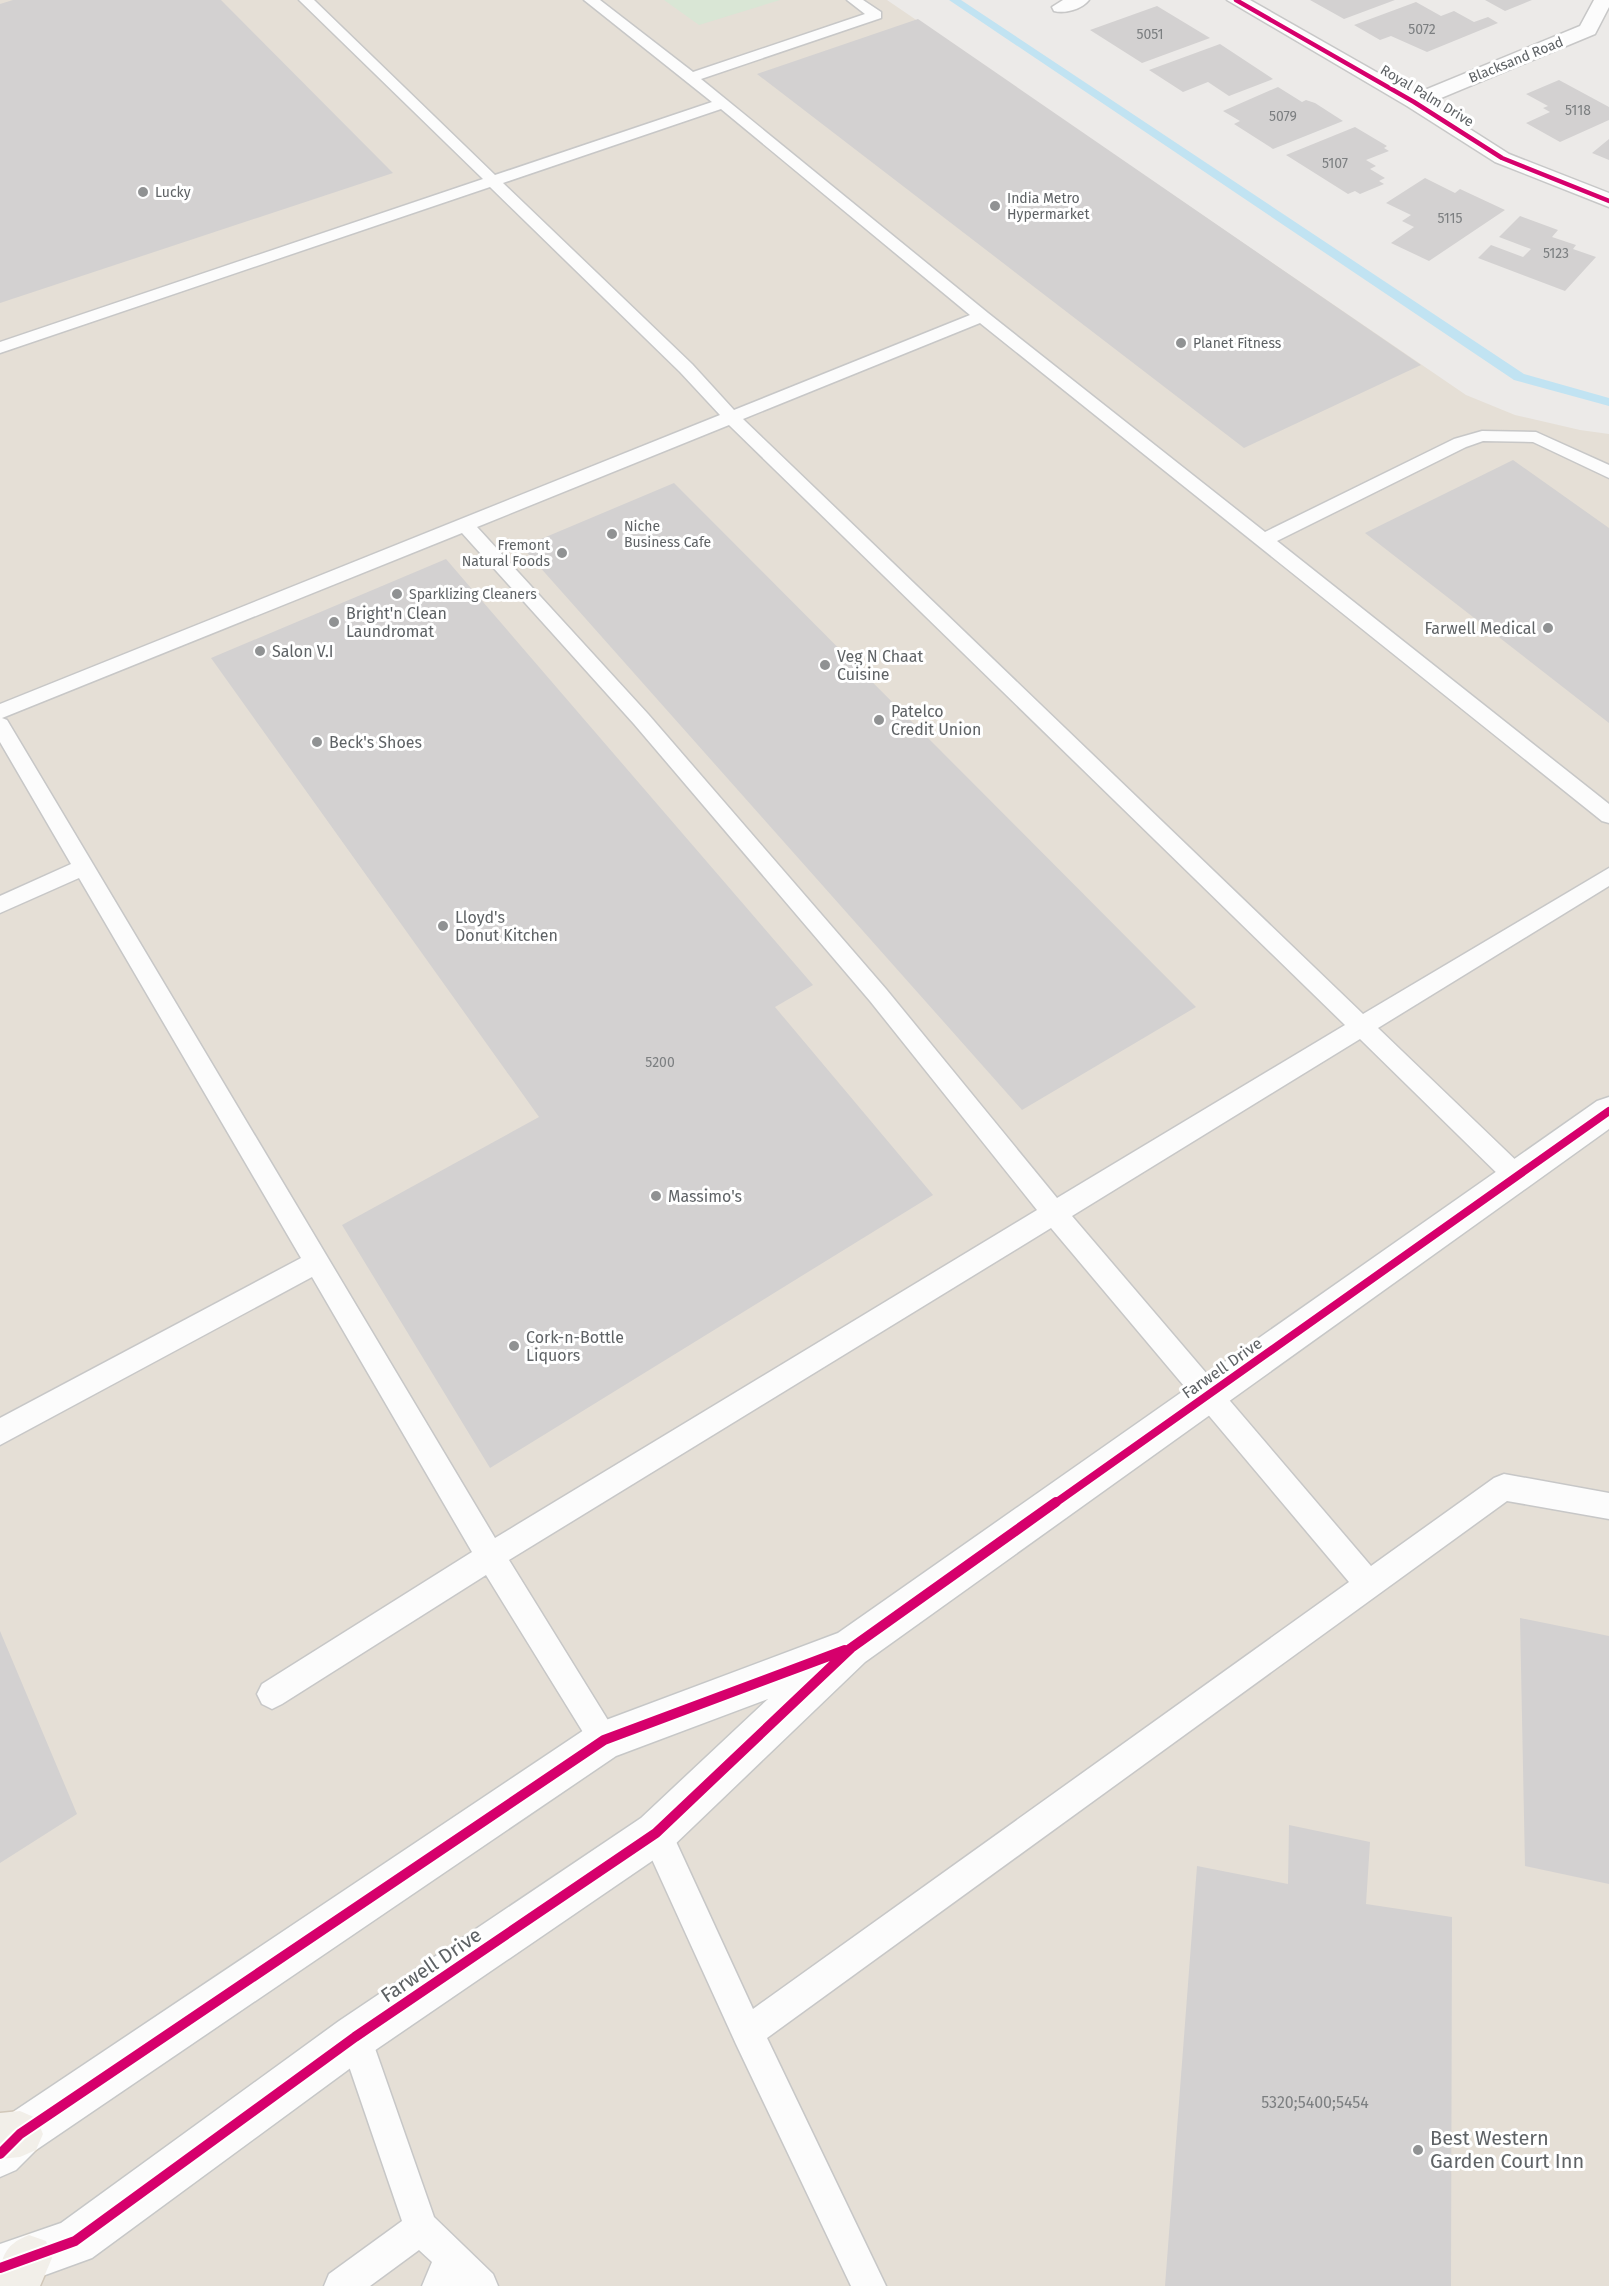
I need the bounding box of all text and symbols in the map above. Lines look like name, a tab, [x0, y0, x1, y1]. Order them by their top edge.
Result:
house number: 5072	[1408, 21, 1436, 38]
house number: 5051	[1136, 26, 1164, 43]
street label: Blacksand Road	[1466, 33, 1566, 87]
street label: Royal Palm Drive	[1377, 61, 1477, 131]
house number: 5118	[1565, 102, 1591, 119]
house number: 5079	[1269, 108, 1297, 125]
house number: 5107	[1322, 155, 1348, 172]
place label: Lucky	[155, 184, 191, 201]
marker: Lucky	[136, 185, 150, 199]
place label: India Metro Hypermarket	[1007, 190, 1090, 223]
marker: India Metro Hypermarket	[988, 199, 1002, 213]
house number: 5115	[1437, 210, 1463, 227]
house number: 5123	[1543, 245, 1569, 262]
place label: Planet Fitness	[1193, 335, 1282, 352]
marker: Planet Fitness	[1174, 336, 1188, 350]
place label: Niche Business Cafe	[624, 518, 711, 551]
marker: Niche Business Cafe	[605, 527, 619, 541]
place label: Fremont Natural Foods	[462, 537, 551, 570]
marker: Fremont Natural Foods	[555, 546, 569, 560]
place label: Sparklizing Cleaners	[409, 586, 537, 603]
marker: Sparklizing Cleaners	[390, 587, 404, 601]
place label: Bright'n Clean Laundromat	[346, 604, 447, 641]
marker: Bright'n Clean Laundromat	[327, 615, 341, 629]
place label: Farwell Medical	[1424, 619, 1536, 638]
marker: Farwell Medical	[1541, 621, 1555, 635]
place label: Salon V.I	[272, 642, 334, 661]
marker: Salon V.I	[253, 644, 267, 658]
place label: Veg N Chaat Cuisine	[837, 647, 923, 684]
marker: Veg N Chaat Cuisine	[818, 658, 832, 672]
place label: Patelco Credit Union	[891, 702, 981, 739]
marker: Patelco Credit Union	[872, 713, 886, 727]
place label: Beck's Shoes	[329, 733, 422, 752]
marker: Beck's Shoes	[310, 735, 324, 749]
place label: Lloyd's Donut Kitchen	[455, 908, 558, 945]
marker: Lloyd's Donut Kitchen	[436, 919, 450, 933]
house number: 5200	[645, 1054, 675, 1071]
place label: Massimo's	[668, 1187, 742, 1206]
marker: Massimo's	[649, 1189, 663, 1203]
place label: Cork-n-Bottle Liquors	[526, 1328, 624, 1365]
street label: Farwell Drive	[1178, 1334, 1266, 1402]
marker: Cork-n-Bottle Liquors	[507, 1339, 521, 1353]
street label: Farwell Drive	[376, 1923, 486, 2007]
house number: 5320;5400;5454	[1261, 2093, 1369, 2112]
place label: Best Western Garden Court Inn	[1430, 2126, 1584, 2173]
marker: Best Western Garden Court Inn	[1411, 2143, 1425, 2157]

